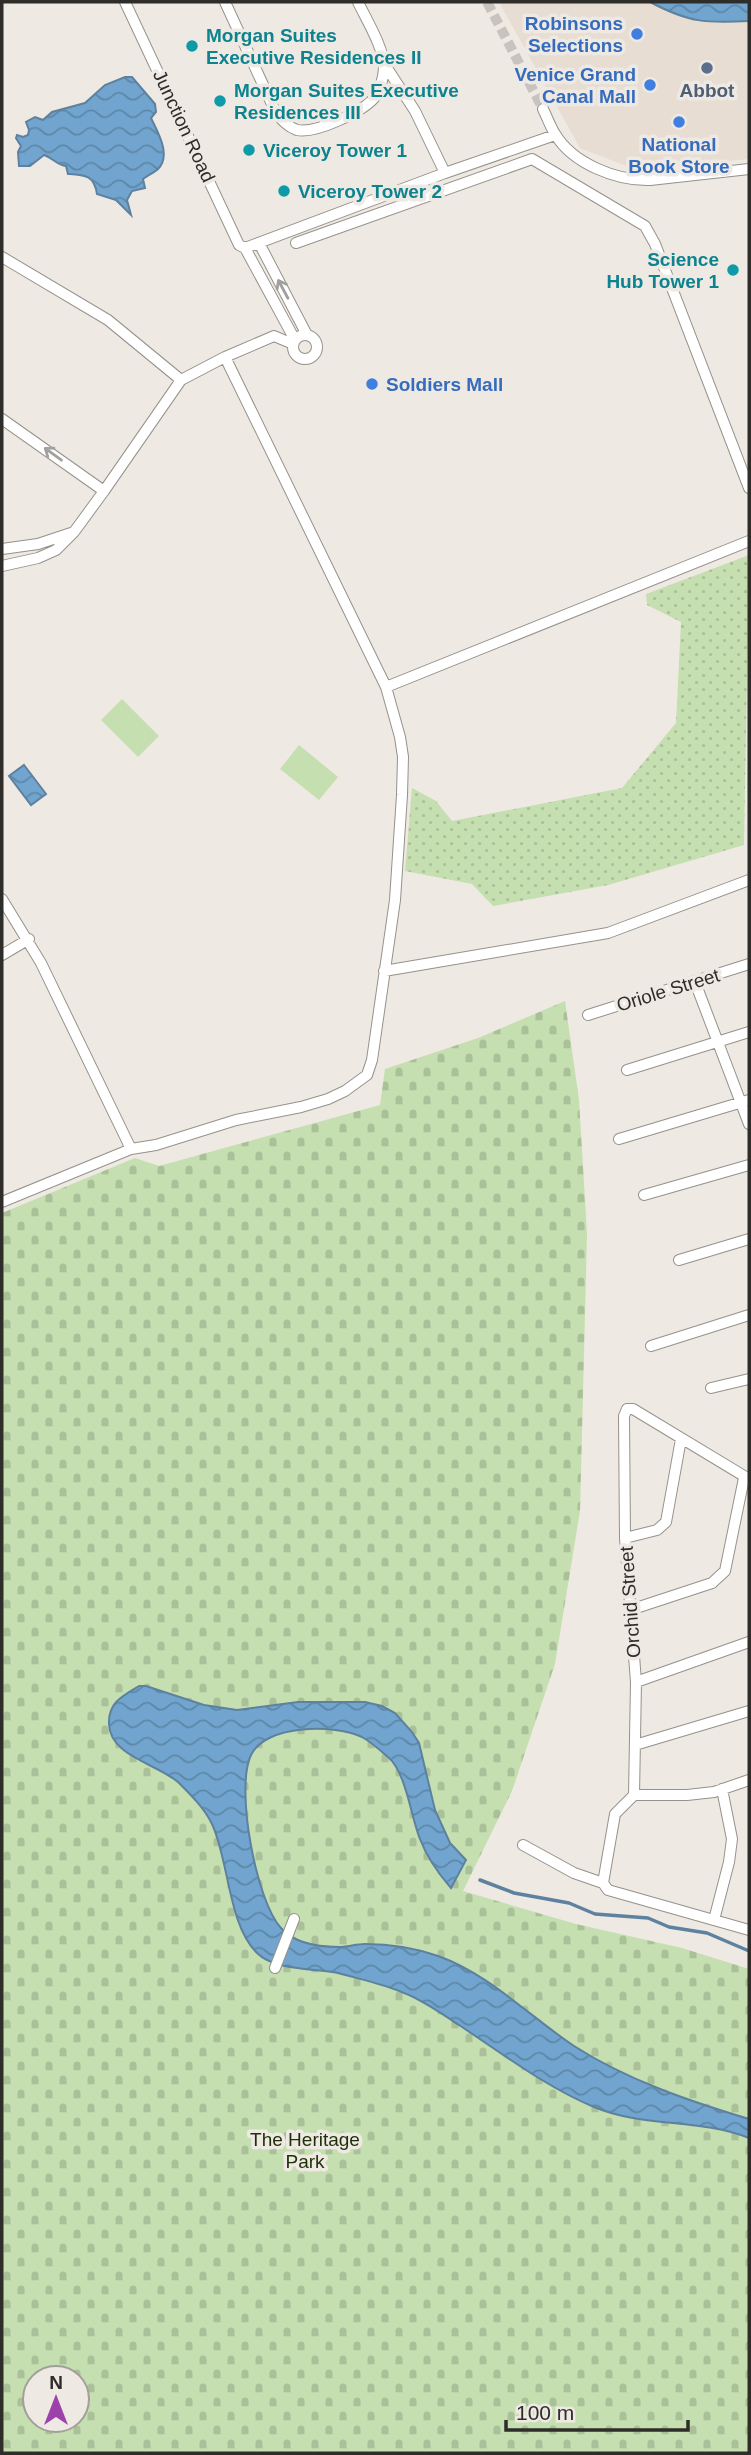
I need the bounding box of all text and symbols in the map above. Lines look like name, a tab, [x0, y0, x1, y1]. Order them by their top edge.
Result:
place label: Robinsons Selections	[525, 13, 623, 56]
place label: Morgan Suites Executive Residences II	[206, 25, 421, 68]
marker: Robinsons Selections	[629, 26, 645, 42]
marker: Morgan Suites Executive Residences II	[184, 38, 200, 54]
marker: Abbot	[699, 60, 715, 76]
place label: Venice Grand Canal Mall	[515, 64, 636, 107]
street label: Junction Road	[149, 67, 219, 185]
marker: Venice Grand Canal Mall	[642, 77, 658, 93]
place label: Morgan Suites Executive Residences III	[234, 80, 459, 123]
place label: Abbot	[680, 80, 735, 101]
marker: Morgan Suites Executive Residences III	[212, 93, 228, 109]
marker: National Book Store	[671, 114, 687, 130]
place label: National Book Store	[628, 134, 730, 177]
place label: Viceroy Tower 1	[263, 140, 407, 161]
marker: Viceroy Tower 1	[241, 142, 257, 158]
place label: Viceroy Tower 2	[298, 181, 442, 202]
marker: Viceroy Tower 2	[276, 183, 292, 199]
place label: Science Hub Tower 1	[606, 249, 719, 292]
marker: Science Hub Tower 1	[725, 262, 741, 278]
one-way arrow	[275, 279, 289, 300]
place label: Soldiers Mall	[386, 374, 503, 395]
marker: Soldiers Mall	[364, 376, 380, 392]
one-way arrow	[44, 447, 63, 462]
street label: Oriole Street	[614, 964, 723, 1016]
street label: Orchid Street	[616, 1545, 644, 1659]
park label: The Heritage Park	[250, 2129, 360, 2172]
north arrow	[21, 2364, 91, 2434]
text: N	[49, 2372, 63, 2393]
scale bar	[506, 2388, 688, 2432]
text: 100 m	[516, 2401, 574, 2424]

